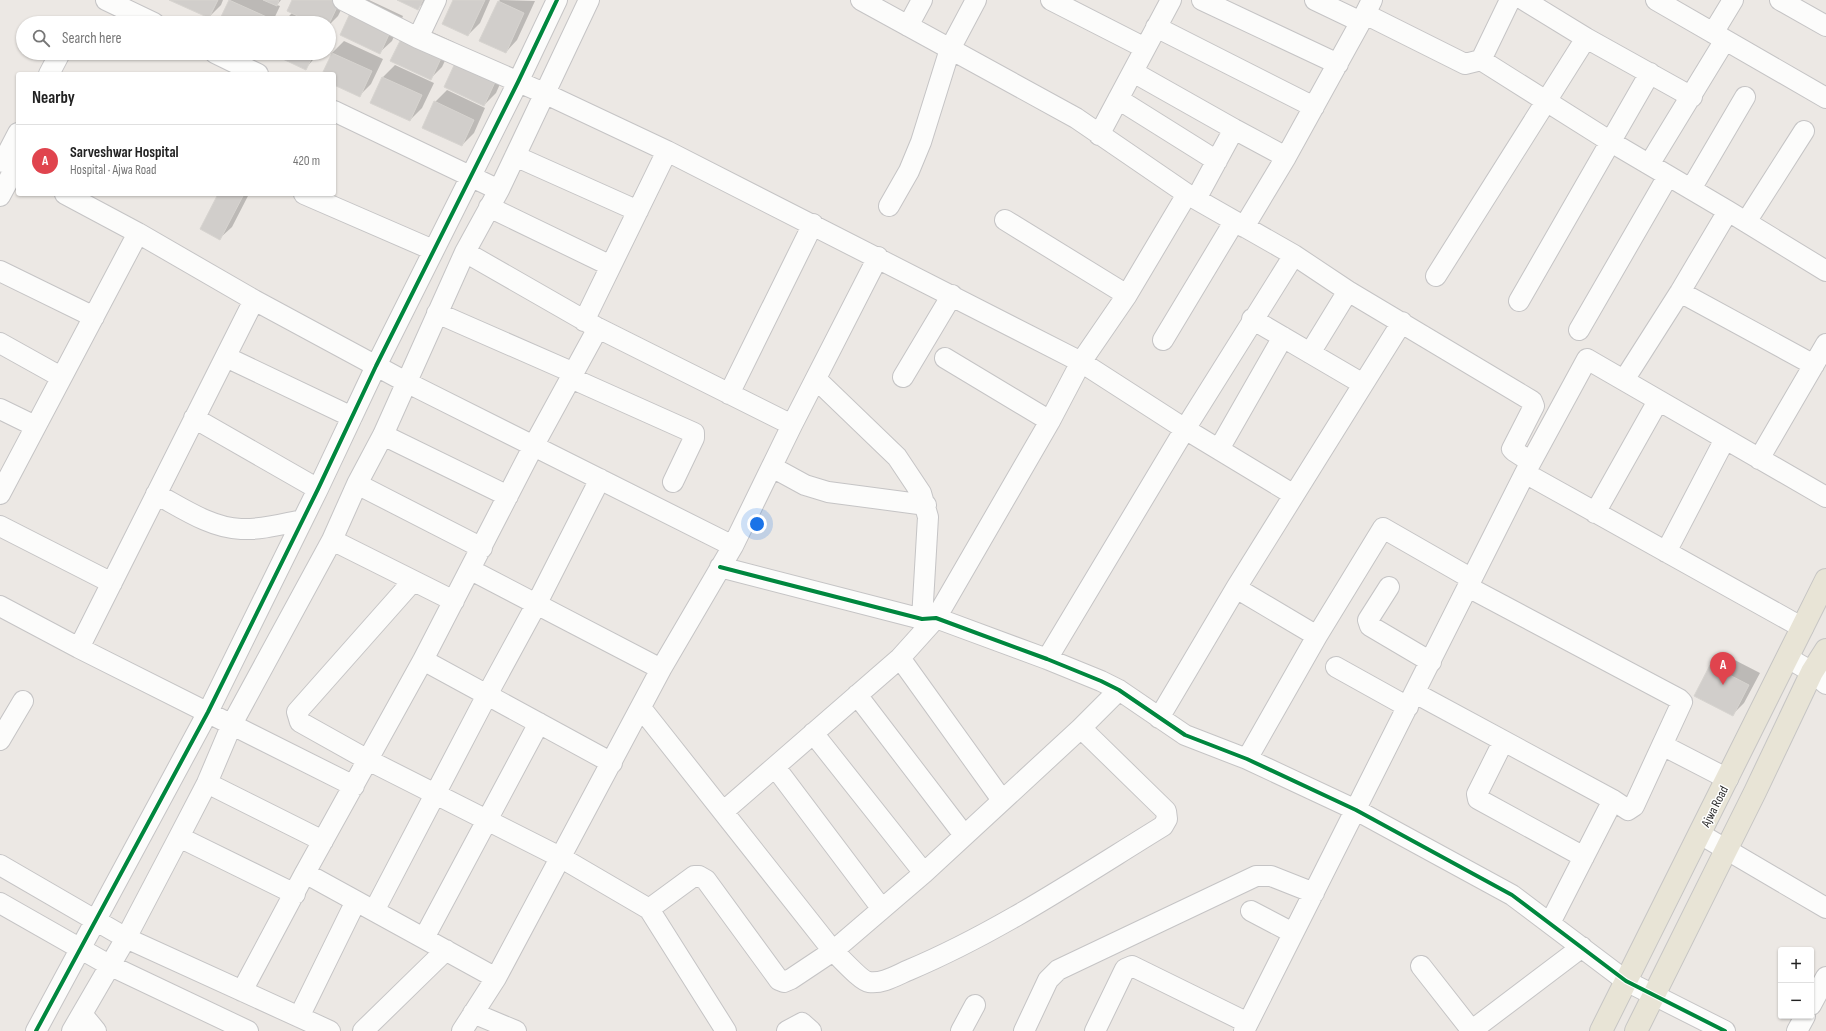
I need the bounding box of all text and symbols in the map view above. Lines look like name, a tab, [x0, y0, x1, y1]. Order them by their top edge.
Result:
search box	[16, 16, 336, 60]
icon: search	[30, 27, 52, 49]
text: Search here	[62, 29, 122, 48]
text: Nearby	[32, 88, 75, 108]
text: Sarveshwar Hospital	[70, 143, 179, 162]
text: A	[42, 153, 48, 169]
text: 420 m	[293, 153, 320, 169]
text: Hospital · Ajwa Road	[70, 162, 157, 178]
your location	[747, 514, 767, 534]
pin: A	[1710, 652, 1736, 685]
street label: Ajwa Road	[1697, 783, 1732, 831]
map controls	[1778, 947, 1814, 1019]
button: +	[1778, 947, 1814, 983]
button: −	[1778, 983, 1814, 1019]

